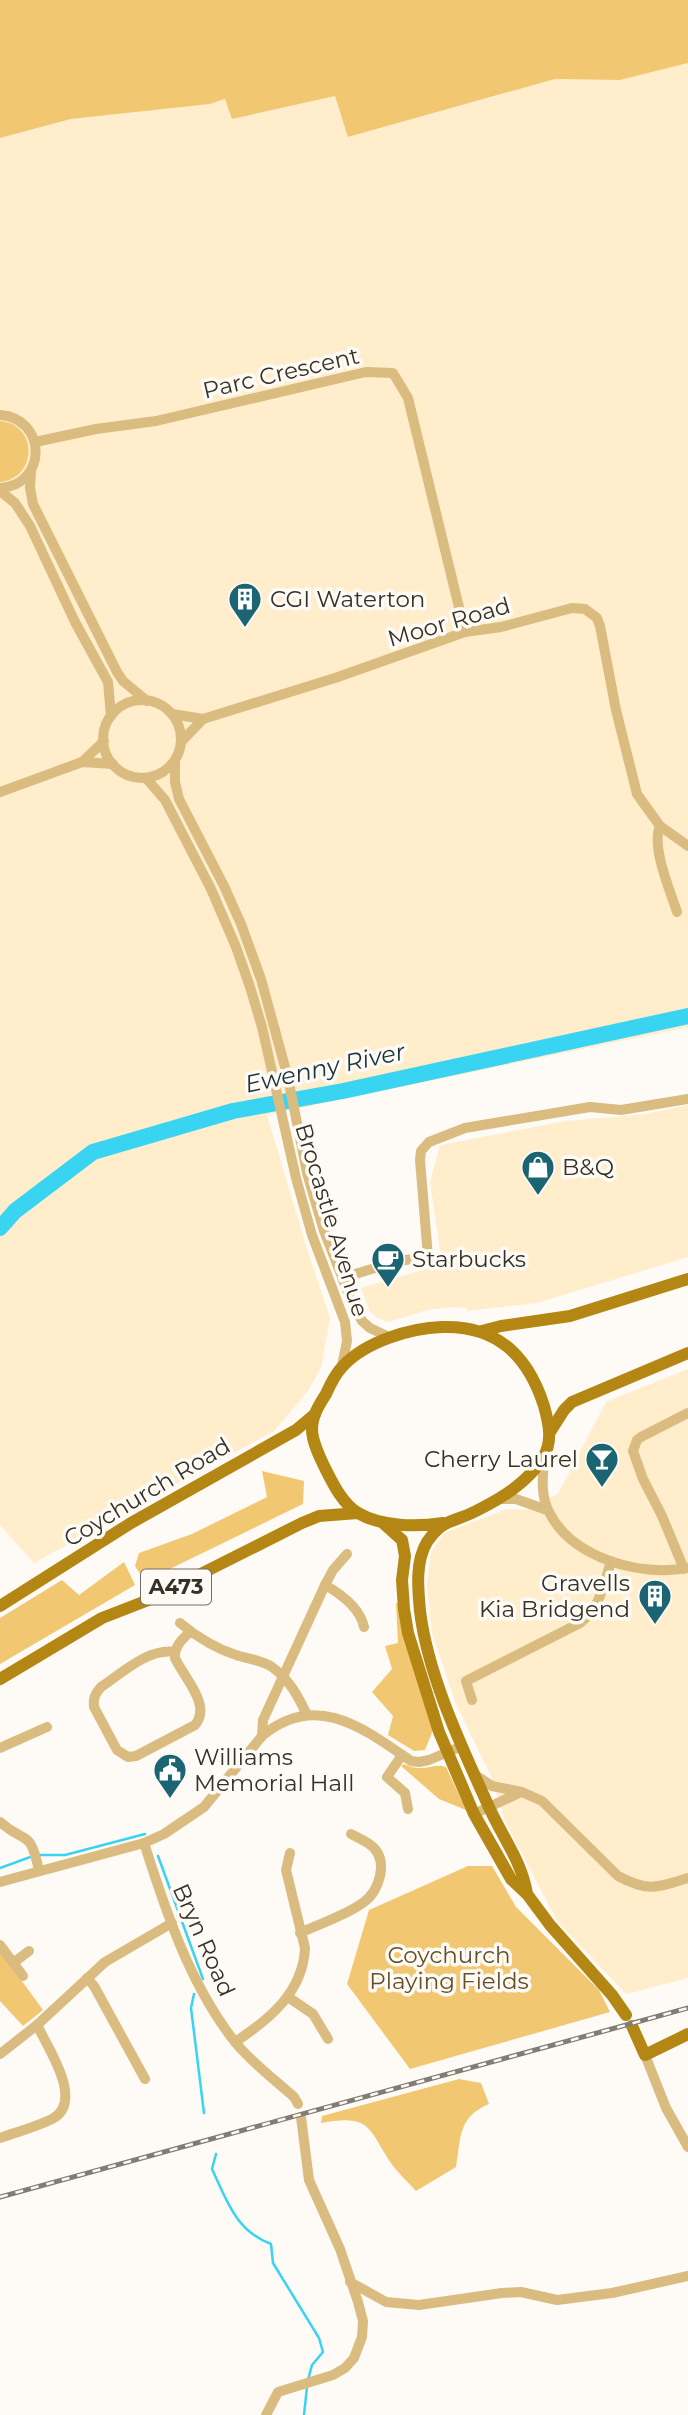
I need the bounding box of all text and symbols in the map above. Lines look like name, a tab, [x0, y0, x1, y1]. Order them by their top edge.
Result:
street label: Parc Crescent	[200, 341, 362, 405]
building icon: CGI Waterton	[226, 580, 264, 629]
place label: CGI Waterton	[270, 585, 425, 613]
street label: Moor Road	[384, 591, 514, 653]
water label: Ewenny River	[242, 1036, 409, 1099]
street label: Brocastle Avenue	[289, 1120, 375, 1320]
shop icon: B&Q	[519, 1148, 557, 1197]
place label: B&Q	[562, 1153, 614, 1181]
cafe icon: Starbucks	[369, 1240, 407, 1289]
place label: Starbucks	[412, 1245, 526, 1273]
street label: Coychurch Road	[59, 1431, 235, 1553]
bar icon: Cherry Laurel	[583, 1440, 621, 1489]
place label: Cherry Laurel	[424, 1445, 578, 1473]
place label: Gravells Kia Bridgend	[479, 1569, 630, 1623]
road number: A473	[141, 1570, 211, 1604]
building icon: Gravells Kia Bridgend	[636, 1577, 674, 1626]
place label: Williams Memorial Hall	[194, 1743, 354, 1797]
public building icon: Williams Memorial Hall	[151, 1751, 189, 1800]
street label: Bryn Road	[167, 1879, 241, 2001]
park label: Coychurch Playing Fields	[369, 1941, 529, 1995]

